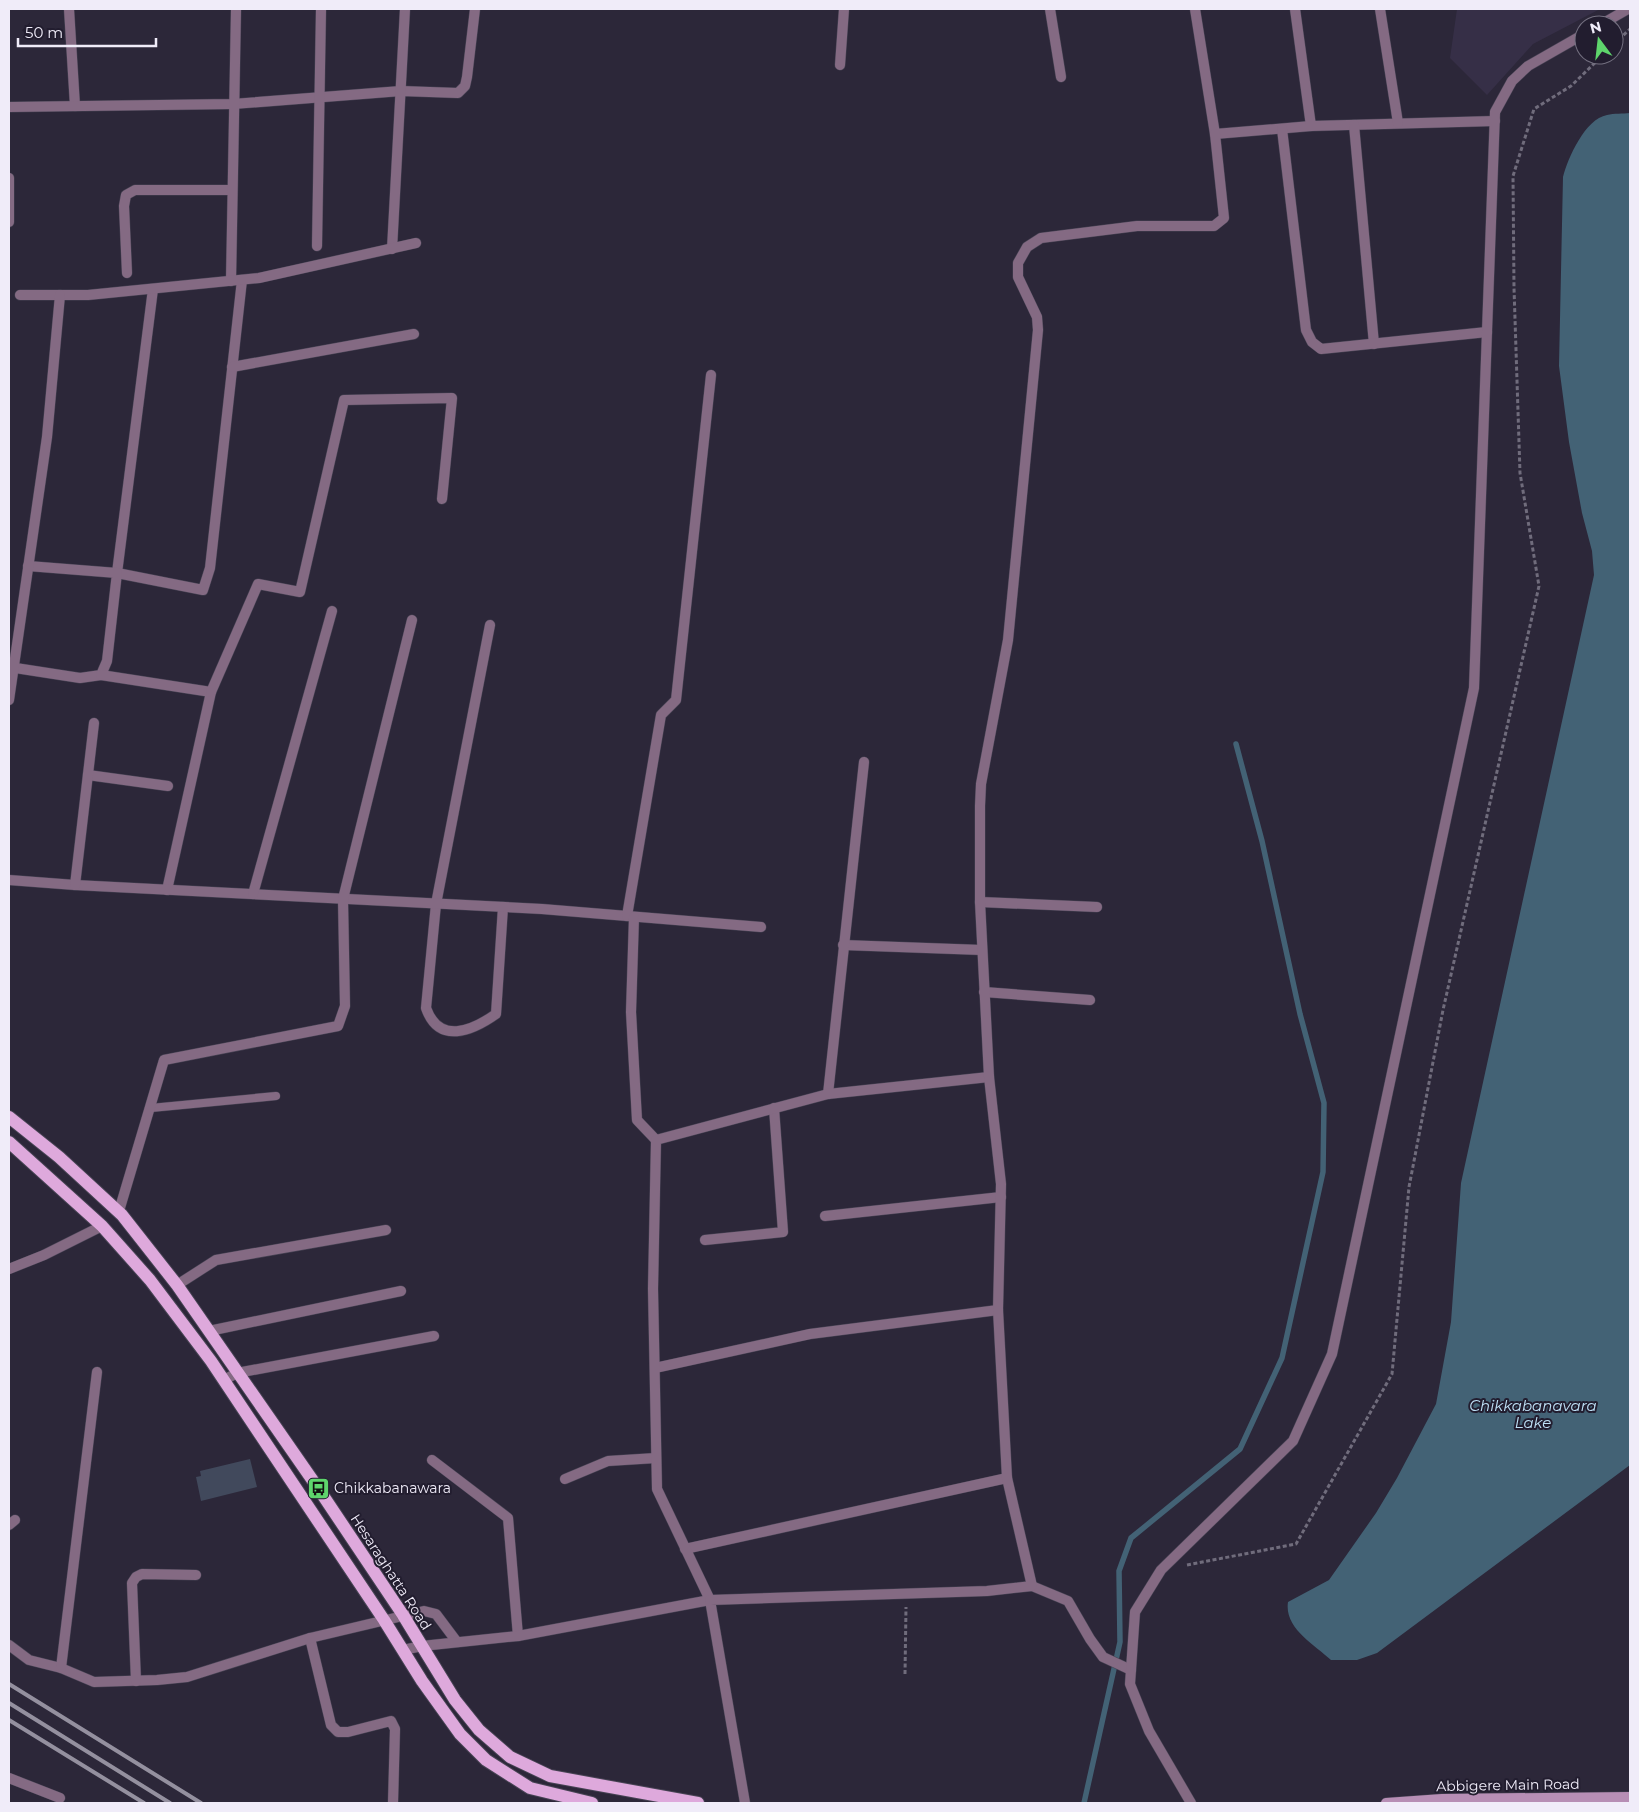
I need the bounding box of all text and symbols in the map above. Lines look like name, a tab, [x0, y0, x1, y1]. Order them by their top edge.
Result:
scale bar	[18, 15, 155, 47]
north arrow	[1574, 15, 1624, 65]
text: N	[1588, 17, 1603, 38]
text: 50 m	[25, 23, 63, 42]
water label: Chikkabanavara Lake	[1469, 1396, 1597, 1432]
bus stop icon: Chikkabanawara	[306, 1476, 330, 1500]
place label: Chikkabanawara	[334, 1479, 451, 1497]
street label: Hesaraghatta Road	[347, 1510, 435, 1634]
street label: Abbigere Main Road	[1436, 1775, 1580, 1795]

